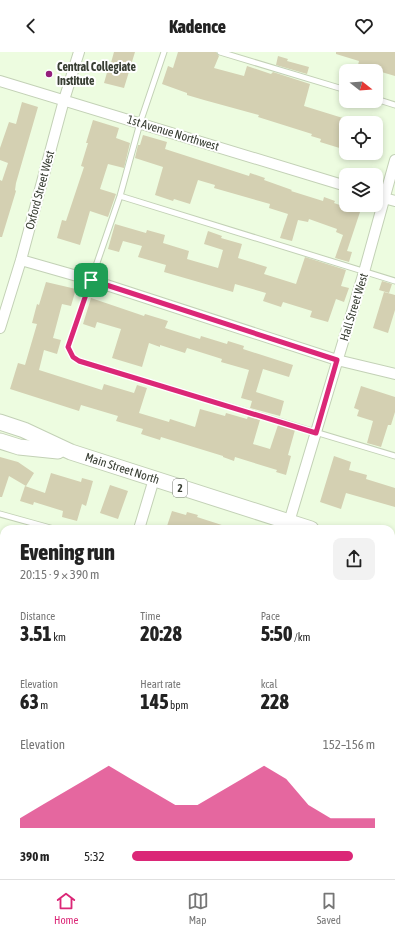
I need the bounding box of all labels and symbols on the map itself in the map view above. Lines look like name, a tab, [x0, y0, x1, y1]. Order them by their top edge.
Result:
place label: Central Collegiate Institute	[57, 60, 136, 88]
north arrow	[339, 64, 383, 108]
marker: Central Collegiate Institute	[44, 69, 54, 79]
street label: 1st Avenue Northwest	[125, 112, 221, 154]
street label: Oxford Street West	[23, 148, 57, 231]
pin	[74, 263, 108, 297]
street label: Hall Street West	[337, 271, 371, 343]
street label: Main Street North	[83, 450, 161, 487]
road number: 2	[173, 479, 187, 497]

